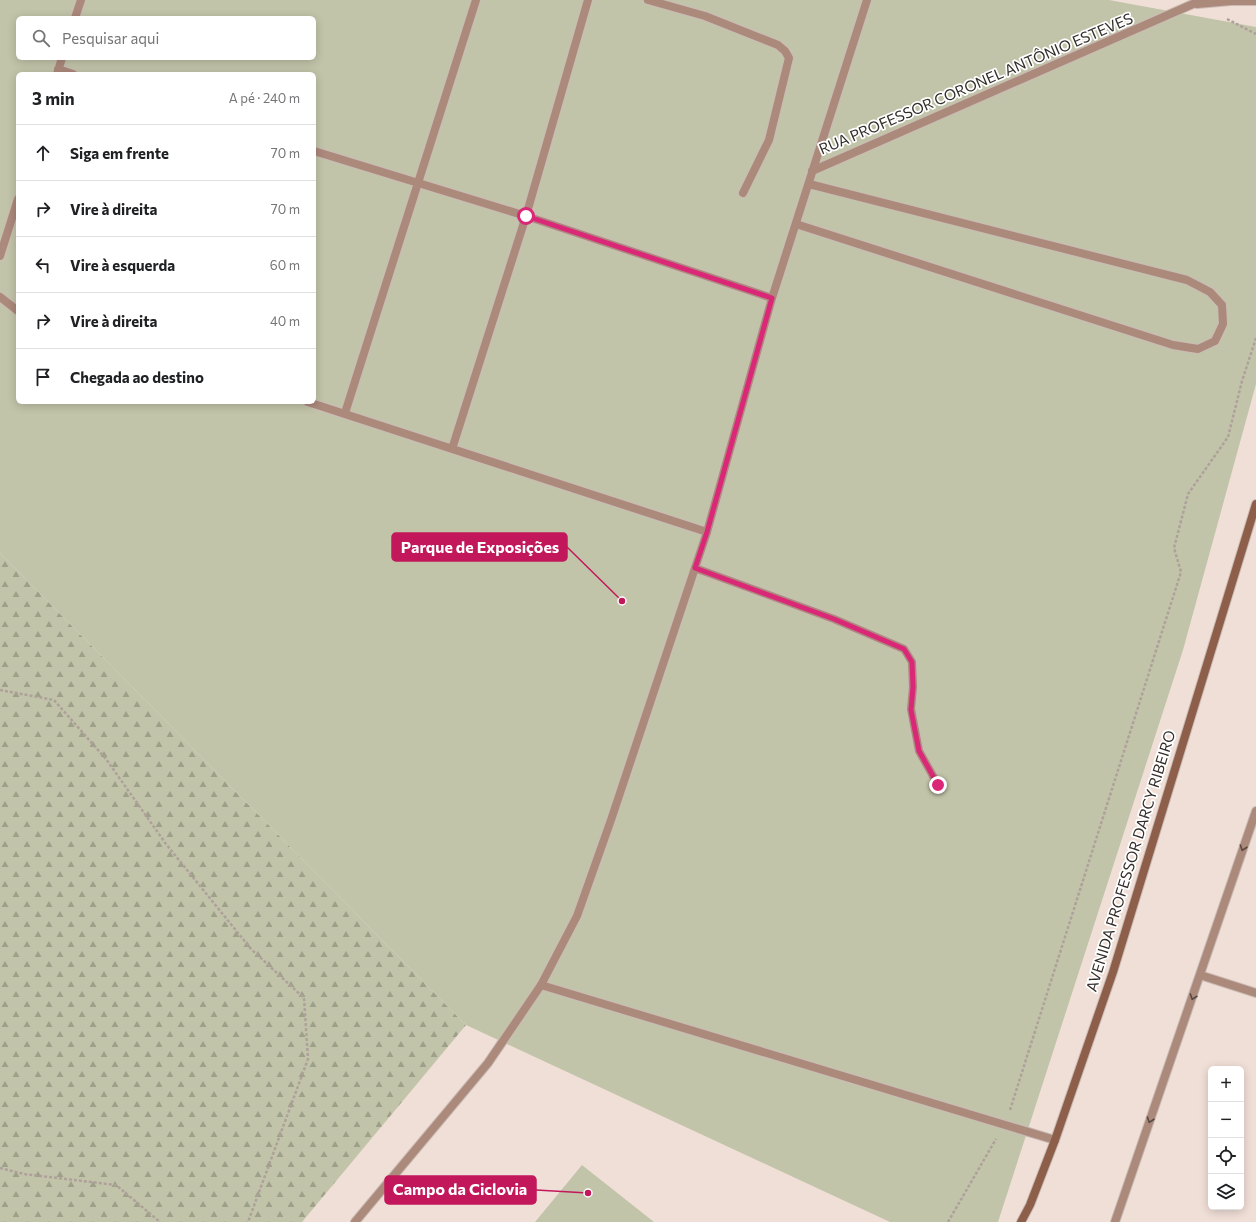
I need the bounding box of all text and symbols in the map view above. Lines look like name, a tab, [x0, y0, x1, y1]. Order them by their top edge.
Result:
street label: RUA PROFESSOR CORONEL ANTÔNIO ESTEVES	[816, 8, 1135, 158]
search box	[16, 16, 316, 60]
icon: search	[30, 27, 52, 49]
text: Pesquisar aqui	[62, 29, 159, 47]
text: 3 min	[32, 88, 75, 109]
text: A pé · 240 m	[229, 90, 300, 106]
icon: ahead	[32, 142, 54, 164]
text: Siga em frente	[70, 144, 169, 162]
text: 70 m	[271, 145, 300, 161]
icon: right	[32, 198, 54, 220]
text: Vire à direita	[70, 200, 158, 218]
text: 70 m	[271, 201, 300, 217]
route start	[517, 207, 535, 225]
icon: left	[32, 254, 54, 276]
text: Vire à esquerda	[70, 256, 175, 274]
text: 60 m	[270, 257, 300, 273]
icon: right	[32, 310, 54, 332]
text: Vire à direita	[70, 312, 158, 330]
text: 40 m	[270, 313, 300, 329]
icon: arrive	[32, 366, 54, 388]
text: Chegada ao destino	[70, 368, 204, 386]
callout: Parque de Exposições	[392, 533, 567, 561]
text: Parque de Exposições	[401, 537, 559, 556]
street label: AVENIDA PROFESSOR DARCY RIBEIRO	[1082, 728, 1178, 994]
route end	[929, 776, 947, 794]
one-way arrow	[1240, 844, 1248, 851]
one-way arrow	[1189, 994, 1197, 1001]
map controls	[1208, 1066, 1244, 1210]
button: +	[1208, 1066, 1244, 1102]
button: −	[1208, 1102, 1244, 1138]
one-way arrow	[1146, 1116, 1155, 1123]
button: locate	[1208, 1138, 1244, 1174]
button: layers	[1208, 1174, 1244, 1210]
callout: Campo da Ciclovia	[385, 1176, 536, 1204]
text: Campo da Ciclovia	[393, 1179, 527, 1198]

